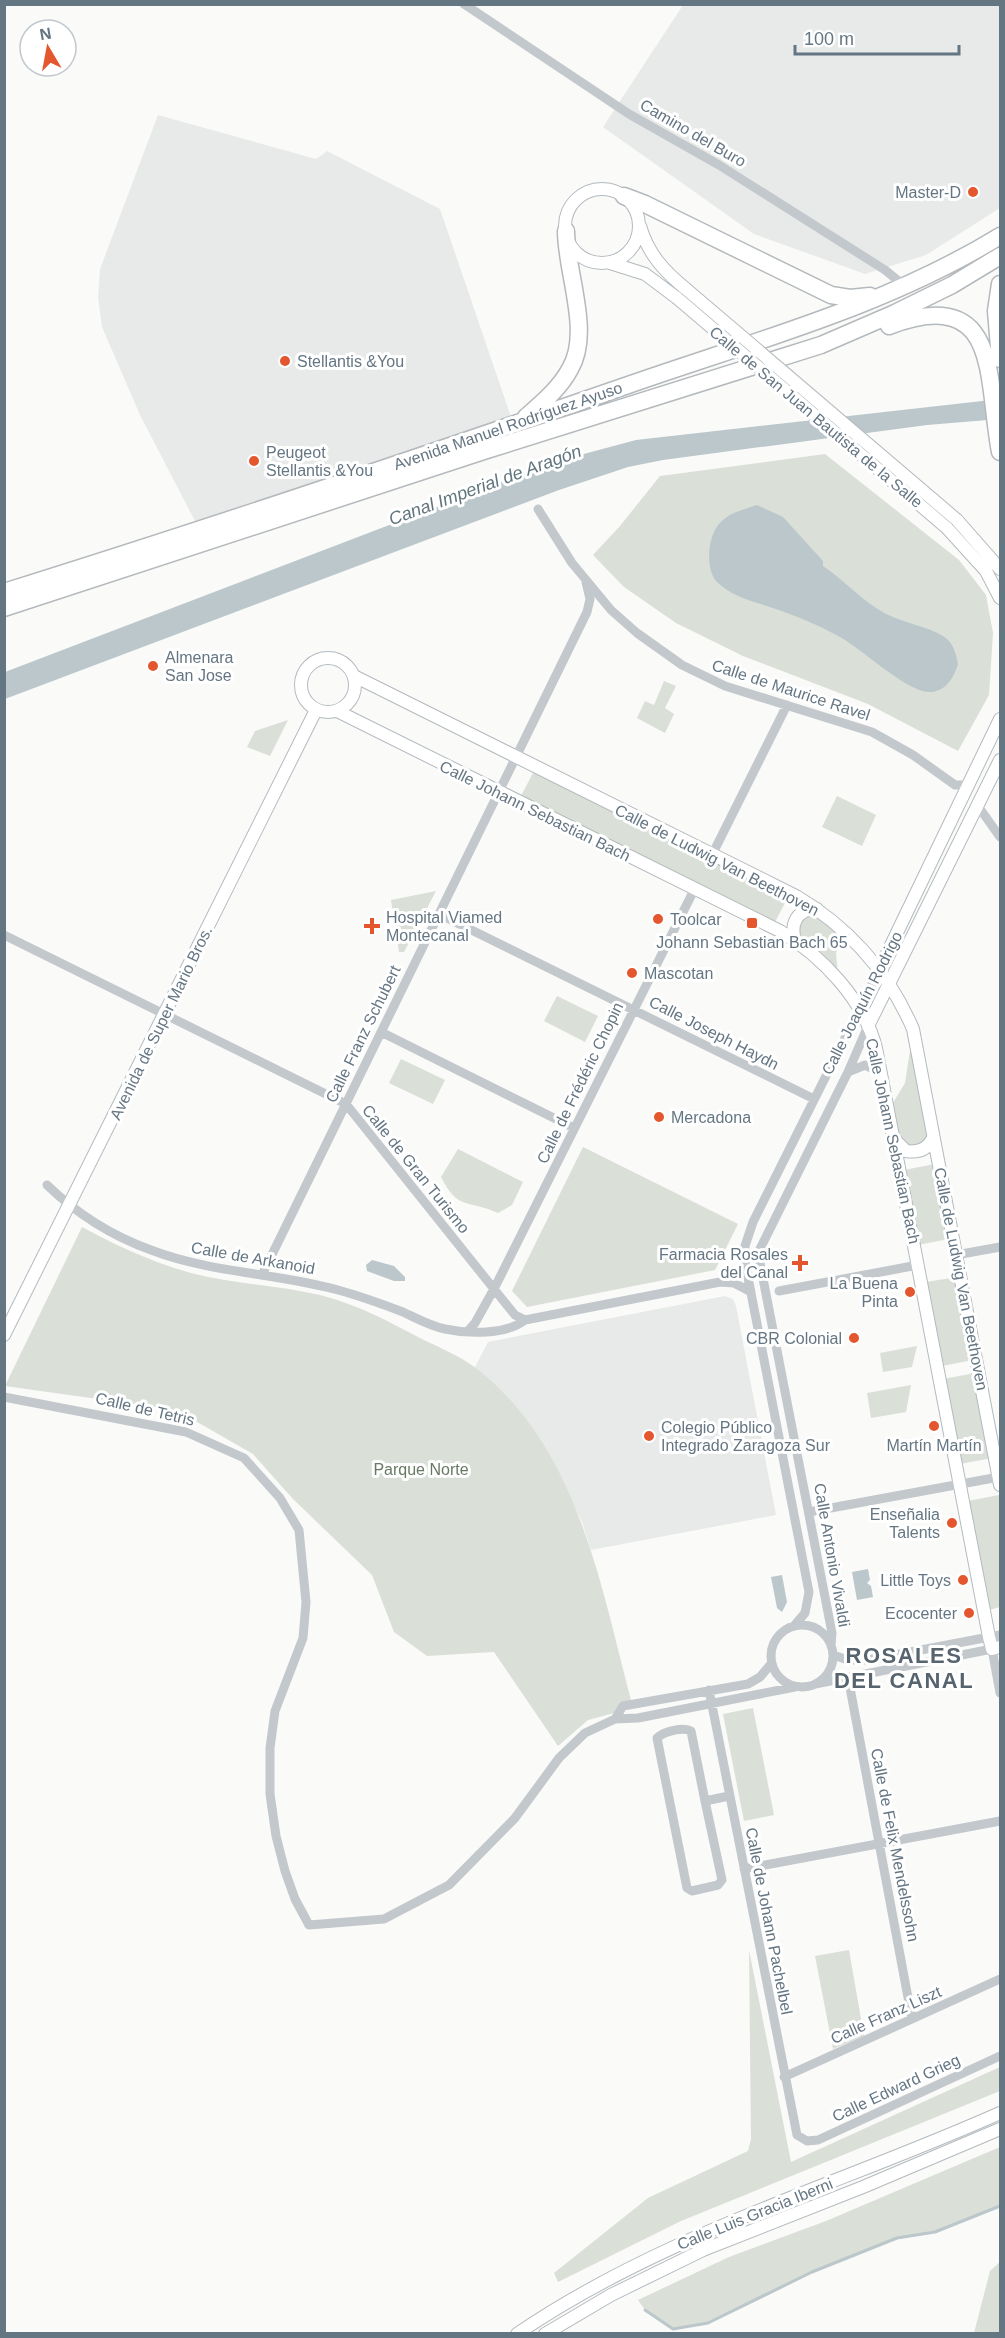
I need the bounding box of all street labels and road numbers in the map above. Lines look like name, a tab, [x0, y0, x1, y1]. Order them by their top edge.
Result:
street label: Camino del Buro	[637, 96, 749, 170]
street label: Calle de San Juan Bautista de la Salle	[706, 323, 926, 511]
street label: Avenida Manuel Rodríguez Ayuso	[392, 379, 625, 473]
street label: Calle de Maurice Ravel	[710, 656, 872, 724]
street label: Calle Johann Sebastian Bach	[437, 757, 633, 865]
street label: Calle de Ludwig Van Beethoven	[612, 801, 822, 919]
street label: Avenida de Super Mario Bros.	[107, 923, 215, 1123]
street label: Calle Joaquín Rodrigo	[818, 929, 906, 1077]
street label: Calle Franz Schubert	[322, 962, 404, 1105]
street label: Calle Joseph Haydn	[646, 993, 782, 1073]
street label: Calle de Frédéric Chopin	[534, 1000, 626, 1166]
street label: Calle Johann Sebastian Bach	[863, 1037, 923, 1245]
street label: Calle de Gran Turismo	[359, 1101, 473, 1237]
street label: Calle de Ludwig Van Beethoven	[931, 1166, 991, 1392]
street label: Calle de Arkanoid	[190, 1239, 316, 1277]
street label: Calle de Tetris	[94, 1389, 196, 1429]
street label: Calle Antonio Vivaldi	[811, 1482, 853, 1628]
street label: Calle de Felix Mendelssohn	[868, 1747, 922, 1943]
street label: Calle de Johann Pachelbel	[742, 1826, 796, 2016]
street label: Calle Franz Liszt	[828, 1983, 944, 2047]
street label: Calle Edward Grieg	[830, 2051, 962, 2125]
street label: Calle Luis Gracia Iberni	[675, 2175, 835, 2253]

